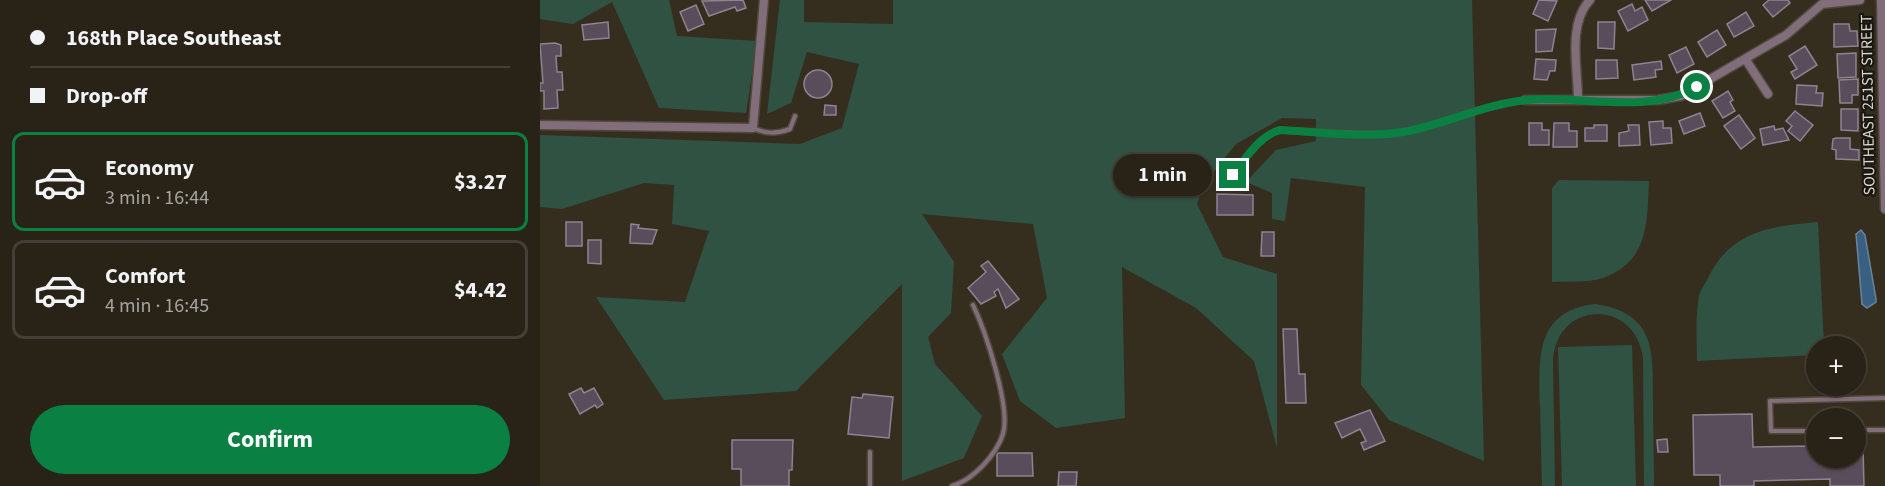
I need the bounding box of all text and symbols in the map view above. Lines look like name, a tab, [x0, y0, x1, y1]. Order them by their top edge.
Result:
street label: SOUTHEAST 251ST STREET	[1855, 14, 1881, 196]
text: 168th Place Southeast	[66, 22, 281, 54]
route start	[1683, 73, 1710, 100]
text: Drop-off	[66, 80, 147, 112]
text: Economy	[105, 152, 194, 184]
callout: 1 min	[1113, 154, 1212, 196]
icon: car	[33, 155, 87, 209]
text: 1 min	[1138, 161, 1187, 189]
route end	[1219, 161, 1246, 188]
text: $3.27	[454, 166, 507, 198]
text: 3 min · 16:44	[105, 184, 209, 212]
text: Comfort	[105, 260, 186, 292]
icon: car	[33, 263, 87, 317]
text: $4.42	[454, 274, 507, 306]
text: 4 min · 16:45	[105, 292, 209, 320]
map controls	[1806, 336, 1866, 468]
button: +	[1806, 336, 1866, 396]
button: Confirm	[30, 405, 510, 474]
button: −	[1806, 408, 1866, 468]

